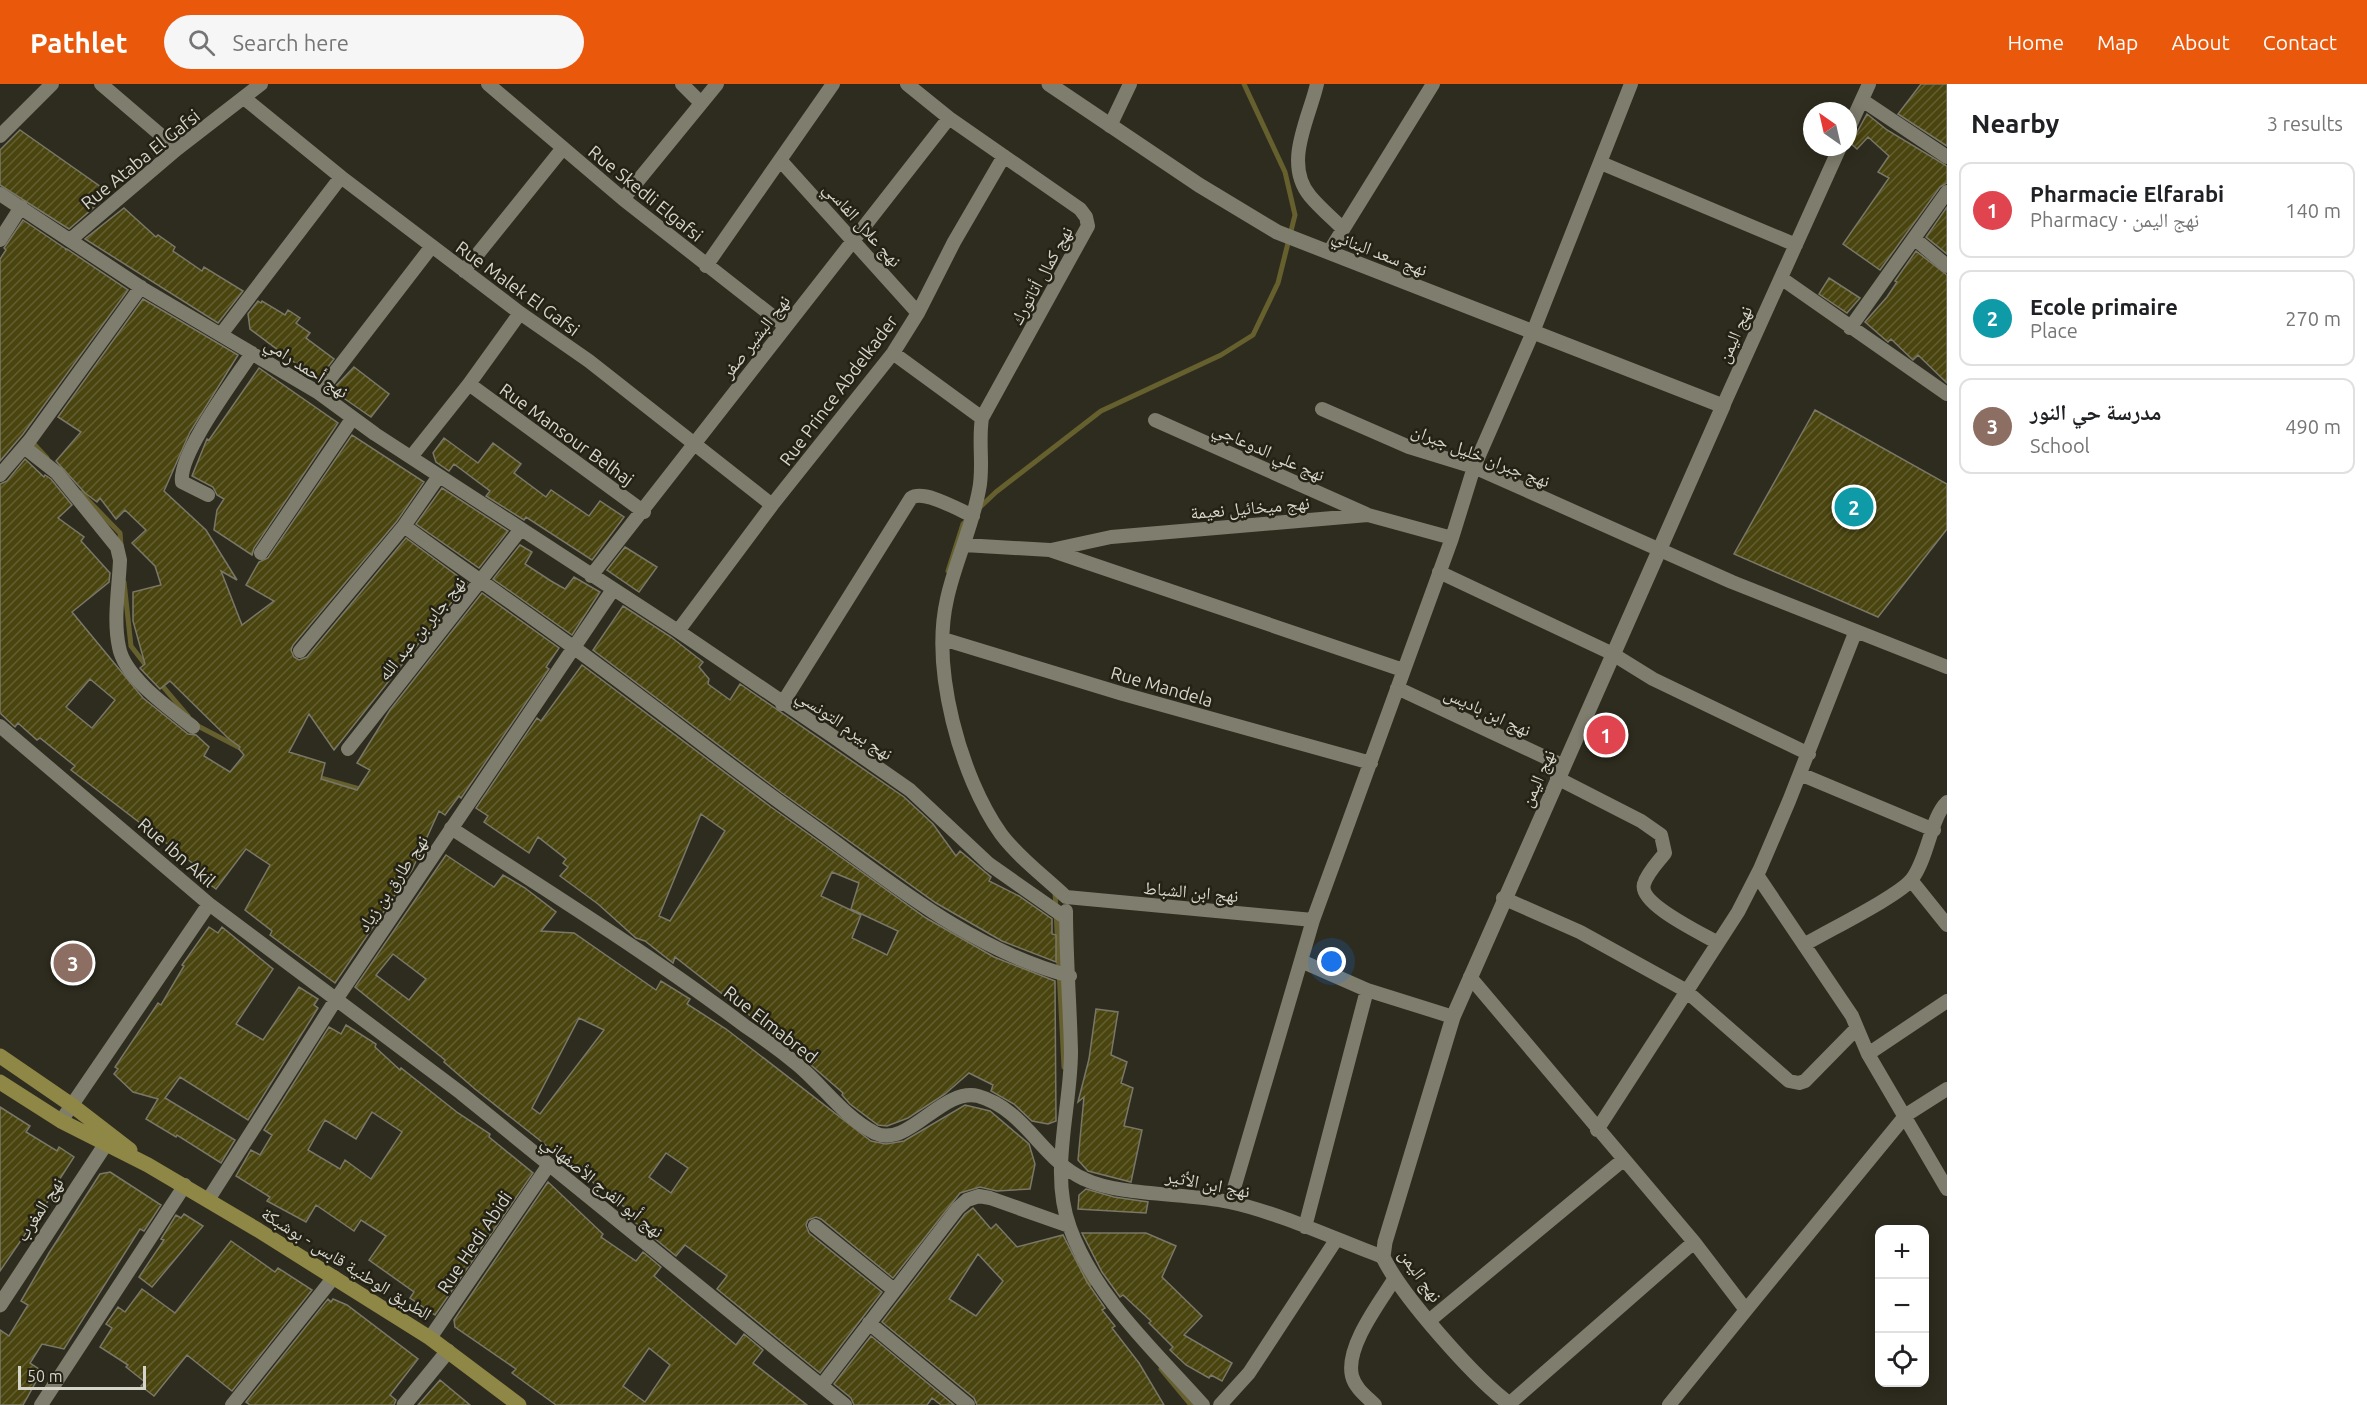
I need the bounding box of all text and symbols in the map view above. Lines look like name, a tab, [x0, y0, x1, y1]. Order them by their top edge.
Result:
search box	[164, 15, 584, 69]
icon: search	[185, 26, 218, 59]
text: Pathlet	[30, 27, 128, 58]
text: Search here	[233, 30, 349, 55]
text: Home	[2007, 30, 2064, 54]
text: Map	[2097, 30, 2138, 54]
text: About	[2171, 30, 2230, 54]
text: Contact	[2263, 30, 2337, 54]
north arrow	[1803, 102, 1857, 156]
street label: Rue Ataba El Gafsi	[77, 105, 203, 213]
text: Nearby	[1971, 109, 2059, 138]
text: 3 results	[2267, 112, 2343, 135]
street label: Rue Skedli Elgafsi	[585, 141, 707, 245]
street label: نهج علال الفاسي	[816, 178, 906, 274]
text: Pharmacie Elfarabi	[2030, 181, 2224, 206]
text: 1	[1987, 199, 1998, 222]
text: 140 m	[2285, 199, 2341, 222]
text: Pharmacy · نهج اليمن	[2030, 208, 2199, 231]
street label: نهج كمال أتاتورك	[1006, 223, 1079, 329]
street label: نهج سعد البناني	[1328, 225, 1430, 285]
street label: Rue Malek El Gafsi	[452, 237, 584, 339]
street label: نهج البشير صفر	[716, 291, 796, 384]
text: Ecole primaire	[2030, 294, 2178, 319]
street label: نهج اليمن	[1713, 302, 1758, 367]
text: 2	[1987, 307, 1998, 330]
text: 270 m	[2285, 307, 2341, 330]
street label: Rue Prince Abdelkader	[775, 311, 901, 469]
text: Place	[2030, 319, 2078, 342]
street label: نهج أحمد رامي	[258, 333, 353, 406]
street label: Rue Mansour Belhaj	[496, 379, 638, 489]
text: مدرسة حي النور	[2030, 399, 2161, 424]
text: 3	[1987, 415, 1998, 438]
text: 490 m	[2285, 415, 2341, 438]
street label: نهج علي الدوعاجي	[1208, 417, 1328, 490]
street label: نهج جبران خليل جبران	[1408, 419, 1553, 493]
text: School	[2030, 434, 2090, 457]
pin: 2	[1834, 484, 1874, 530]
street label: نهج ميخائيل نعيمة	[1189, 492, 1311, 525]
street label: نهج جابر بن عبد الله	[373, 572, 471, 686]
street label: Rue Mandela	[1109, 662, 1215, 710]
street label: نهج ابن باديس	[1440, 682, 1535, 743]
street label: نهج بيرم التونسي	[790, 684, 897, 768]
pin: 1	[1586, 712, 1626, 758]
street label: نهج اليمن	[1516, 746, 1561, 811]
street label: Rue Ibn Akil	[135, 813, 220, 891]
street label: نهج طارق بن زياد	[352, 831, 434, 937]
street label: نهج ابن الشباط	[1142, 877, 1239, 908]
pin: 3	[54, 940, 92, 986]
your location	[1317, 947, 1346, 976]
street label: Rue Elmabred	[720, 981, 822, 1067]
street label: نهج أبو الفرج الأصفهاني	[535, 1131, 668, 1246]
street label: نهج ابن الأثير	[1163, 1165, 1252, 1204]
street label: نهج المغرب	[11, 1173, 70, 1246]
street label: Rue Hedi Abidi	[433, 1187, 515, 1297]
street label: الطريق الوطنية قابس - بوشبكة	[257, 1202, 436, 1325]
map controls	[1875, 1225, 1929, 1387]
button: +	[1875, 1225, 1929, 1279]
street label: نهج اليمن	[1393, 1244, 1447, 1307]
button: −	[1875, 1279, 1929, 1333]
button: locate	[1875, 1333, 1929, 1387]
scale bar	[18, 1363, 146, 1390]
text: 50 m	[27, 1367, 63, 1385]

